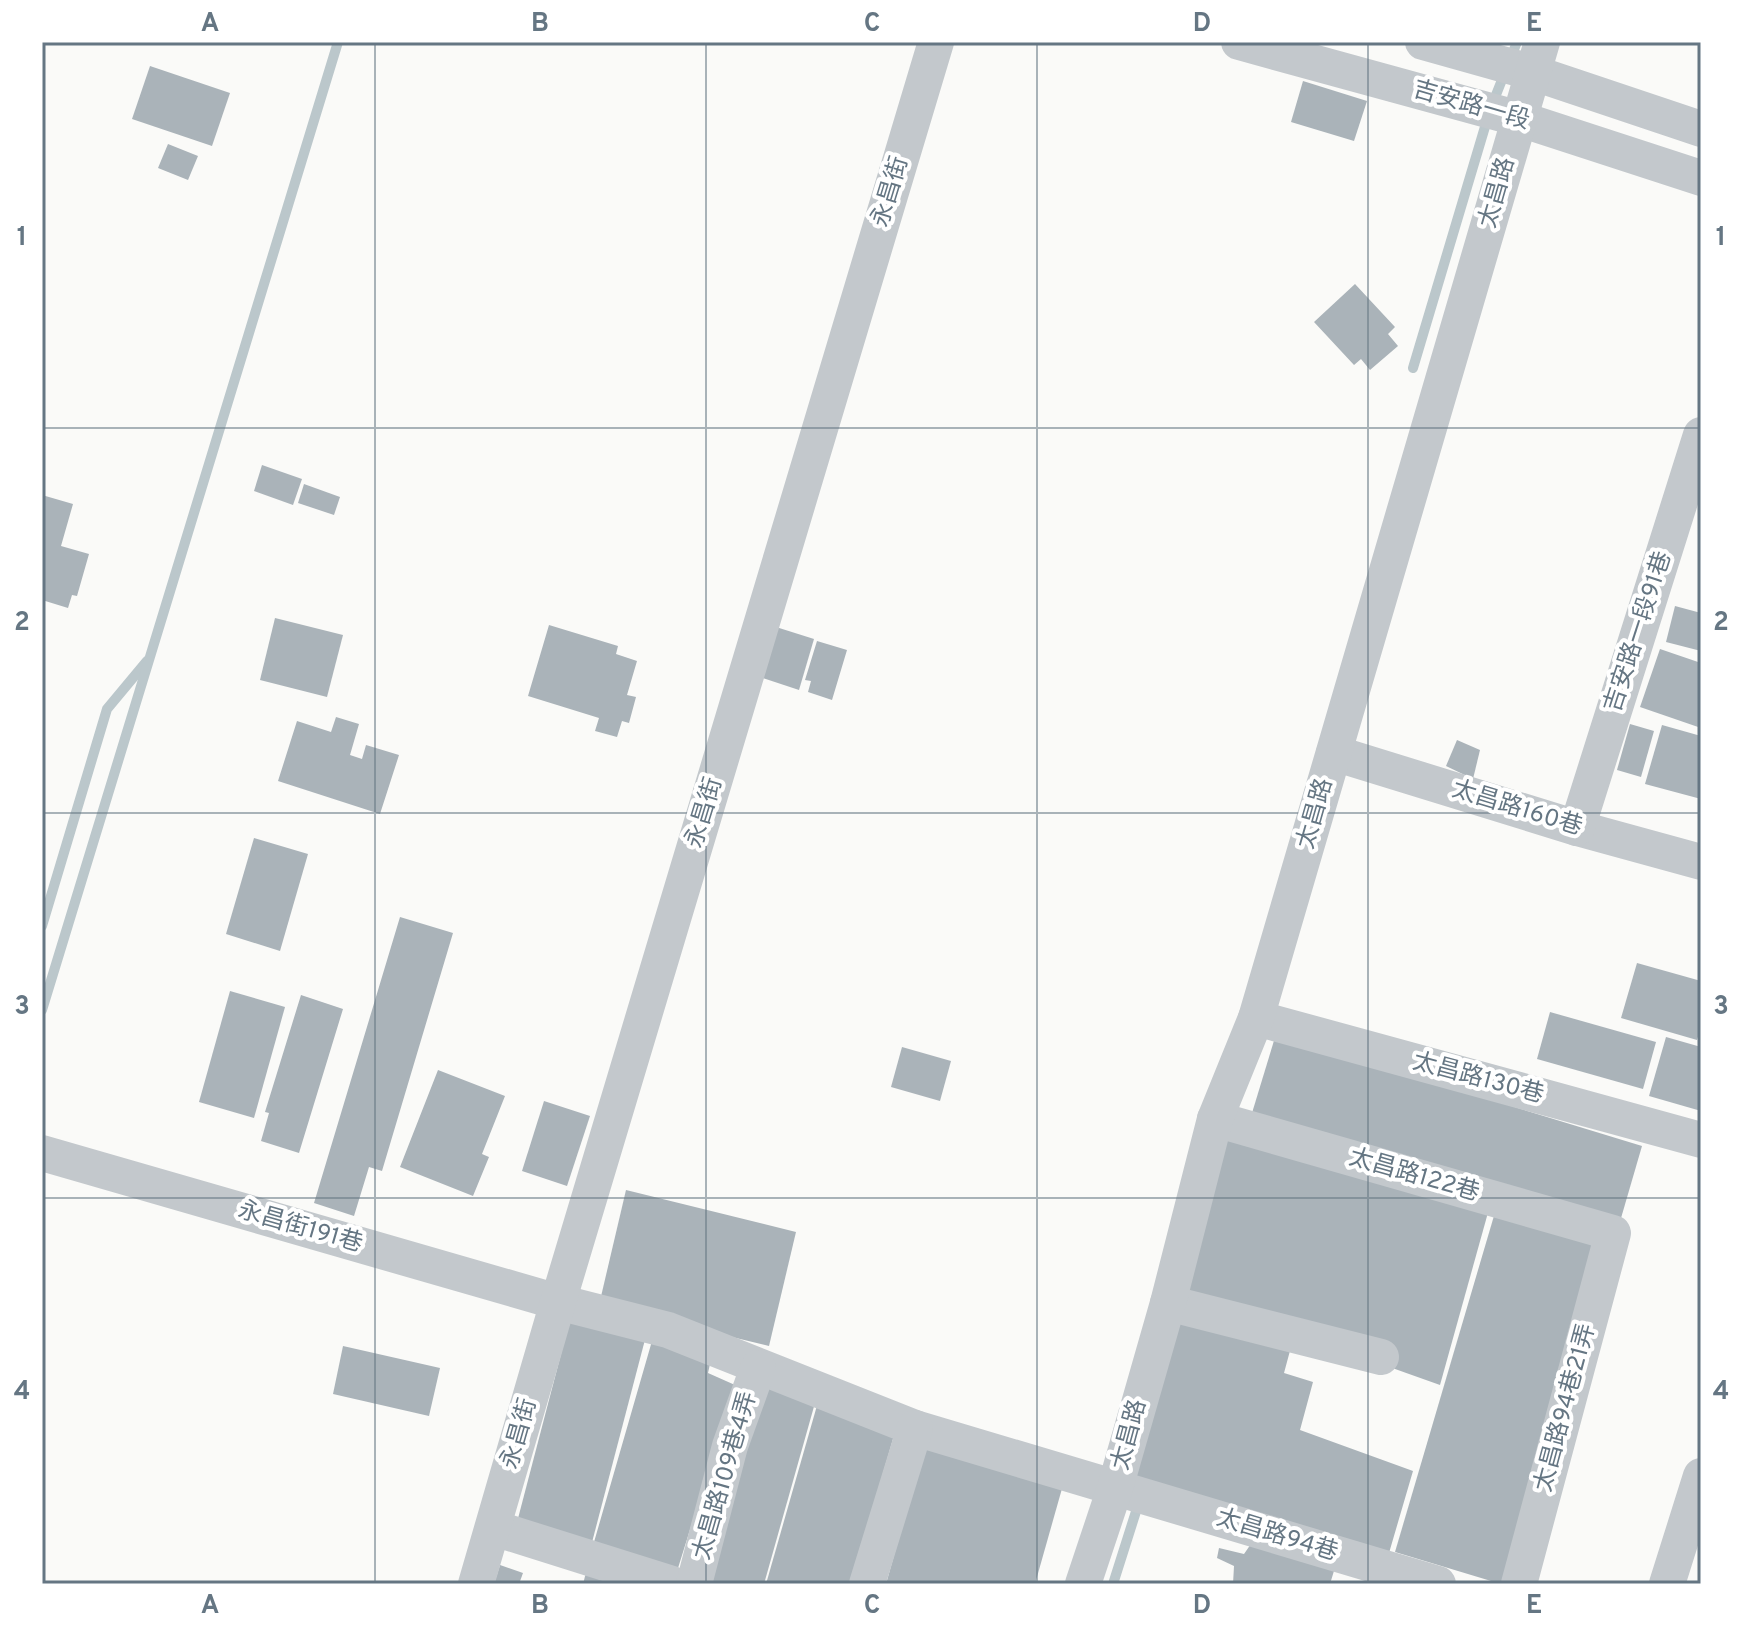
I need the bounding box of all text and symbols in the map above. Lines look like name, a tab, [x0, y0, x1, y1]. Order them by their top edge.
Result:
text: A	[201, 8, 219, 41]
text: B	[531, 8, 549, 41]
text: C	[864, 8, 880, 41]
text: D	[1193, 8, 1211, 41]
text: E	[1526, 8, 1542, 41]
street label: 吉安路一段	[1409, 75, 1533, 137]
street label: 永昌街	[866, 153, 916, 231]
street label: 太昌路	[1474, 154, 1522, 232]
text: 1	[17, 222, 27, 255]
text: 1	[1716, 222, 1726, 255]
street label: 吉安路一段91巷	[1599, 548, 1679, 716]
text: 2	[14, 607, 30, 640]
text: 2	[1713, 607, 1729, 640]
street label: 永昌街	[680, 774, 730, 852]
street label: 太昌路	[1292, 775, 1340, 853]
street label: 太昌路160巷	[1448, 775, 1586, 843]
text: 3	[14, 991, 30, 1024]
text: 3	[1713, 991, 1729, 1024]
street label: 太昌路130巷	[1409, 1047, 1547, 1111]
street label: 太昌路122巷	[1345, 1143, 1483, 1209]
street label: 永昌街191巷	[234, 1196, 366, 1260]
street label: 太昌路94巷21弄	[1529, 1321, 1603, 1495]
text: 4	[14, 1376, 30, 1409]
text: 4	[1713, 1376, 1729, 1409]
street label: 太昌路109巷4弄	[688, 1388, 764, 1564]
street label: 永昌街	[496, 1395, 544, 1473]
street label: 太昌路	[1106, 1396, 1154, 1474]
street label: 太昌路94巷	[1213, 1503, 1341, 1569]
text: A	[201, 1590, 219, 1623]
text: B	[531, 1590, 549, 1623]
text: C	[864, 1590, 880, 1623]
text: D	[1193, 1590, 1211, 1623]
text: E	[1526, 1590, 1542, 1623]

